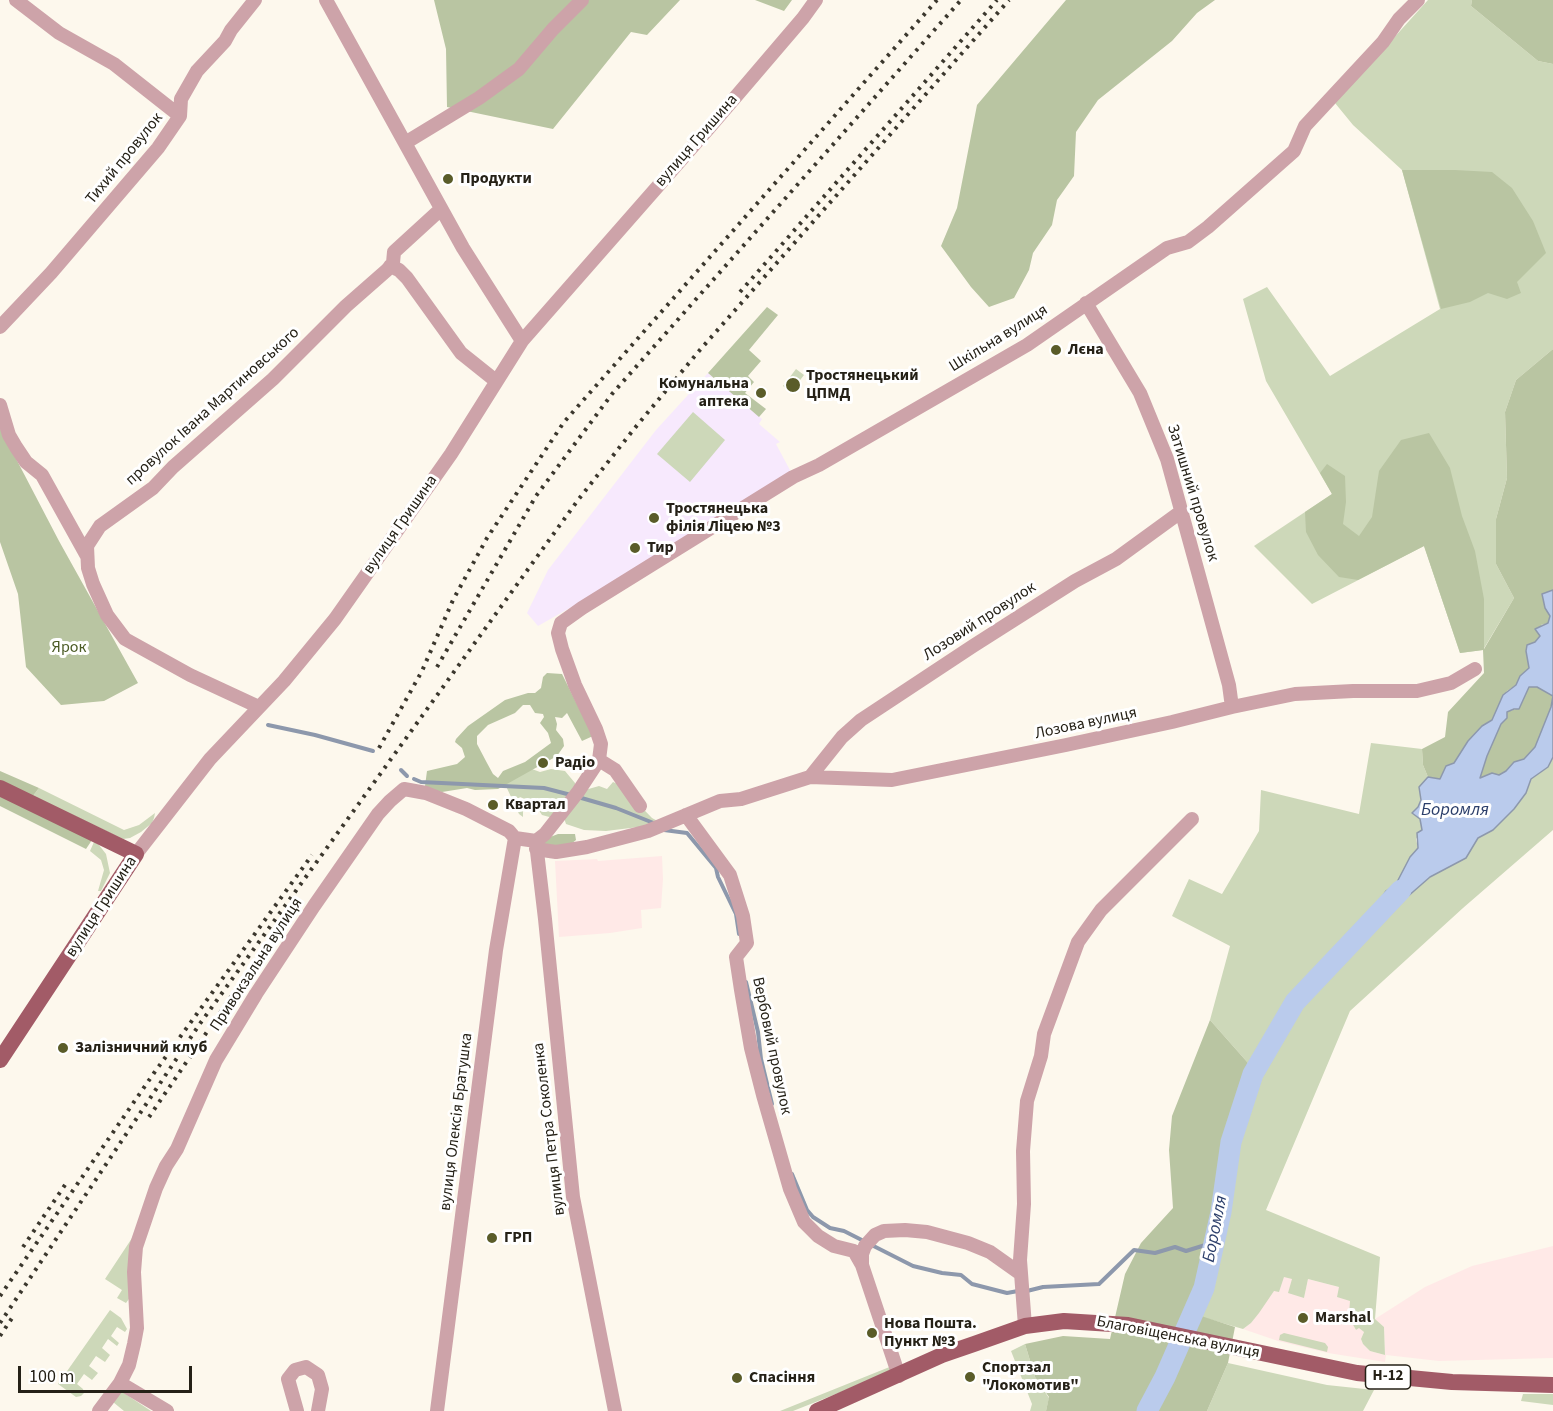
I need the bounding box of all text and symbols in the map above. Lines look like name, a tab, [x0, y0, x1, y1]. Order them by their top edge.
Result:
street label: вулиця Гришина	[652, 91, 742, 191]
street label: Тихий провулок	[82, 109, 168, 209]
place label: Продукти	[460, 169, 532, 189]
marker: Продукти	[441, 172, 455, 186]
street label: Шкільна вулиця	[946, 301, 1052, 377]
street label: провулок Івана Мартиновського	[122, 324, 304, 490]
place label: Лєна	[1068, 340, 1104, 360]
marker: Лєна	[1049, 343, 1063, 357]
place label: Тростянецький ЦПМД	[806, 366, 918, 404]
place label: Комунальна аптека	[659, 374, 749, 412]
marker: Тростянецький ЦПМД	[784, 376, 802, 394]
marker: Комунальна аптека	[754, 386, 768, 400]
street label: Затишний провулок	[1162, 422, 1222, 564]
street label: вулиця Гришина	[360, 472, 442, 578]
place label: Тростянецька філія Ліцею №3	[666, 499, 781, 537]
marker: Тростянецька філія Ліцею №3	[647, 511, 661, 525]
place label: Тир	[647, 538, 674, 558]
marker: Тир	[628, 541, 642, 555]
street label: Лозовий провулок	[920, 578, 1040, 666]
park label: Ярок	[52, 638, 86, 658]
street label: Лозова вулиця	[1033, 704, 1139, 744]
place label: Радіо	[555, 753, 595, 773]
marker: Радіо	[536, 756, 550, 770]
place label: Квартал	[505, 795, 566, 815]
marker: Квартал	[486, 798, 500, 812]
water label: Боромля	[1421, 800, 1489, 822]
street label: вулиця Гришина	[62, 853, 142, 961]
street label: Привокзальна вулиця	[207, 895, 307, 1035]
street label: Вербовий провулок	[747, 976, 795, 1116]
street label: вулиця Олексія Братушка	[437, 1032, 477, 1212]
place label: Залізничний клуб	[75, 1038, 207, 1058]
marker: Залізничний клуб	[56, 1041, 70, 1055]
street label: вулиця Петра Соколенка	[530, 1041, 570, 1217]
water label: Боромля	[1199, 1194, 1233, 1264]
place label: ГРП	[504, 1228, 532, 1248]
marker: ГРП	[485, 1231, 499, 1245]
place label: Marshal	[1315, 1308, 1371, 1328]
marker: Marshal	[1296, 1311, 1310, 1325]
street label: Благовіщенська вулиця	[1095, 1313, 1261, 1363]
place label: Нова Пошта. Пункт №3	[884, 1314, 977, 1352]
marker: Нова Пошта. Пункт №3	[865, 1326, 879, 1340]
scale bar	[21, 1354, 195, 1392]
place label: Спортзал "Локомотив"	[982, 1358, 1079, 1396]
text: 100 m	[29, 1364, 74, 1389]
road number: Н-12	[1366, 1365, 1410, 1389]
place label: Спасіння	[749, 1368, 815, 1388]
marker: Спортзал "Локомотив"	[963, 1370, 977, 1384]
marker: Спасіння	[730, 1371, 744, 1385]

